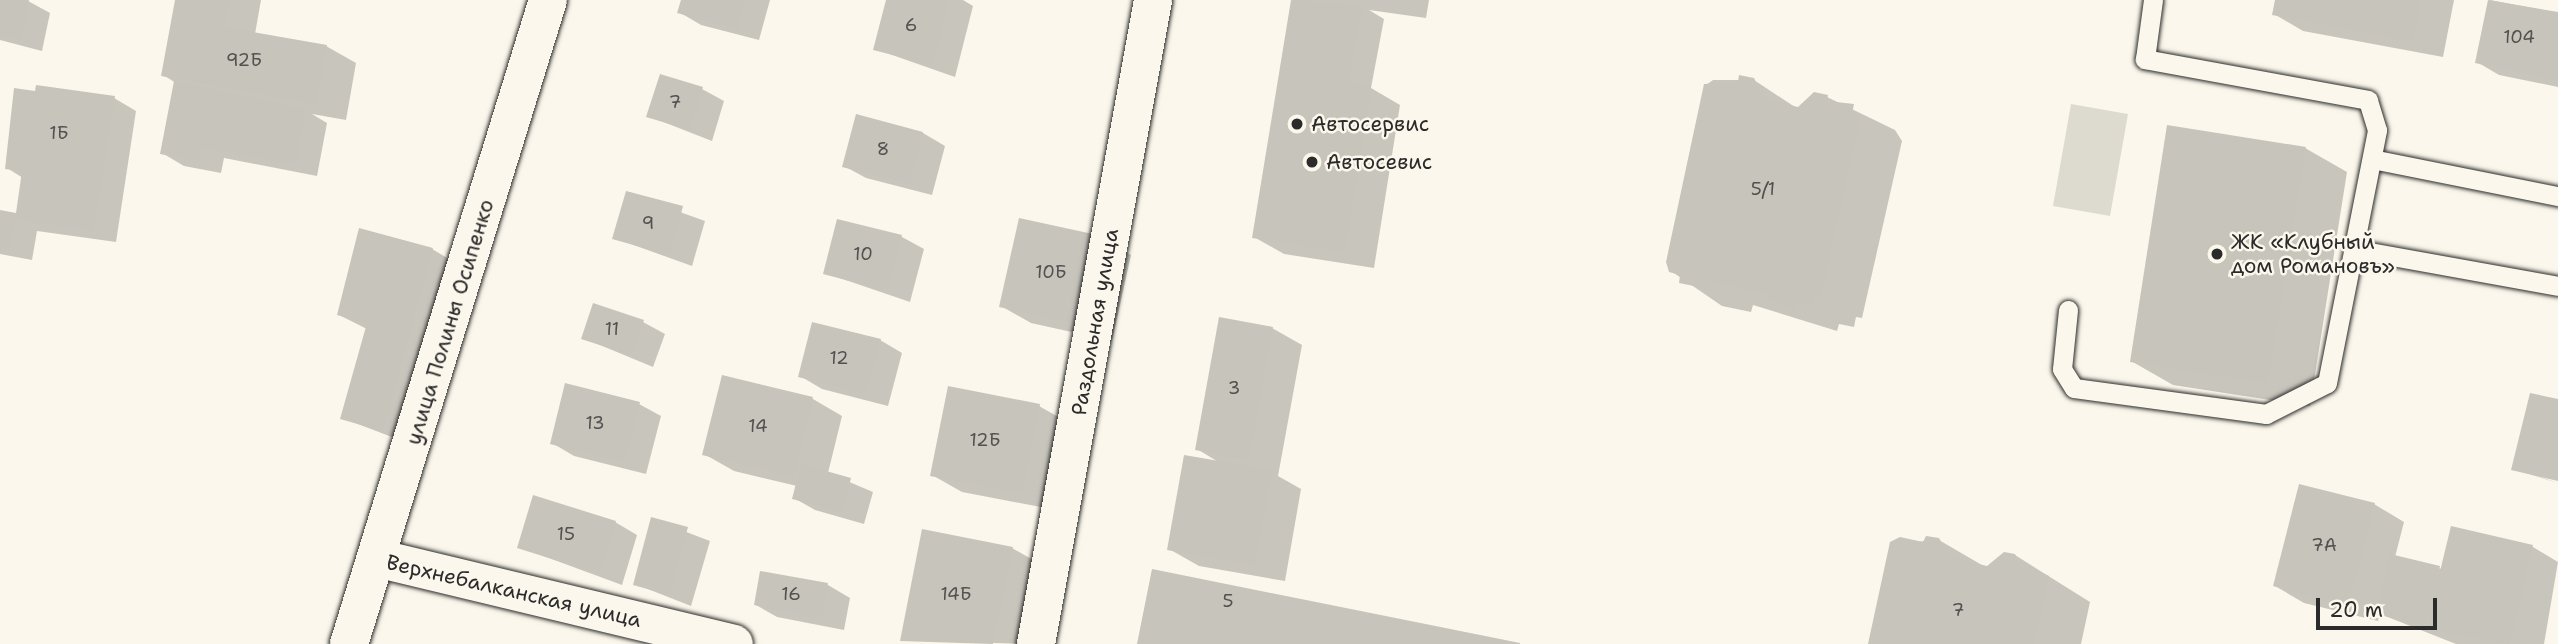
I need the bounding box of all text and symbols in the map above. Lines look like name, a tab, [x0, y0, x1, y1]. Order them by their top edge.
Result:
house number: 6	[905, 14, 917, 36]
house number: 104	[2503, 26, 2535, 48]
house number: 92Б	[226, 49, 262, 71]
house number: 7	[669, 91, 681, 113]
place label: Автосервис	[1311, 111, 1429, 137]
marker: Автосервис	[1289, 116, 1305, 132]
house number: 1Б	[49, 122, 69, 144]
house number: 8	[877, 138, 889, 160]
place label: Автосевис	[1326, 149, 1432, 175]
marker: Автосевис	[1304, 154, 1320, 170]
house number: 5/1	[1751, 178, 1775, 200]
street label: улица Полины Осипенко	[401, 196, 499, 448]
house number: 9	[642, 212, 654, 234]
street label: Раздольная улица	[1066, 227, 1124, 417]
place label: ЖК «Клубный дом Романовъ»	[2231, 229, 2395, 279]
house number: 10	[853, 243, 873, 265]
marker: ЖК «Клубный дом Романовъ»	[2209, 246, 2225, 262]
house number: 10Б	[1035, 261, 1067, 283]
house number: 11	[605, 318, 619, 340]
house number: 12	[829, 347, 849, 369]
house number: 3	[1228, 377, 1240, 399]
house number: 13	[585, 412, 605, 434]
house number: 14	[748, 415, 768, 437]
house number: 12Б	[969, 429, 1001, 451]
house number: 15	[557, 523, 575, 545]
house number: 7А	[2311, 534, 2337, 556]
street label: Верхнебалканская улица	[384, 549, 644, 633]
house number: 16	[781, 583, 801, 605]
house number: 14Б	[940, 583, 972, 605]
scale bar	[2320, 584, 2441, 628]
house number: 5	[1222, 590, 1234, 612]
text: 20 m	[2329, 596, 2383, 624]
house number: 7	[1952, 599, 1964, 621]

